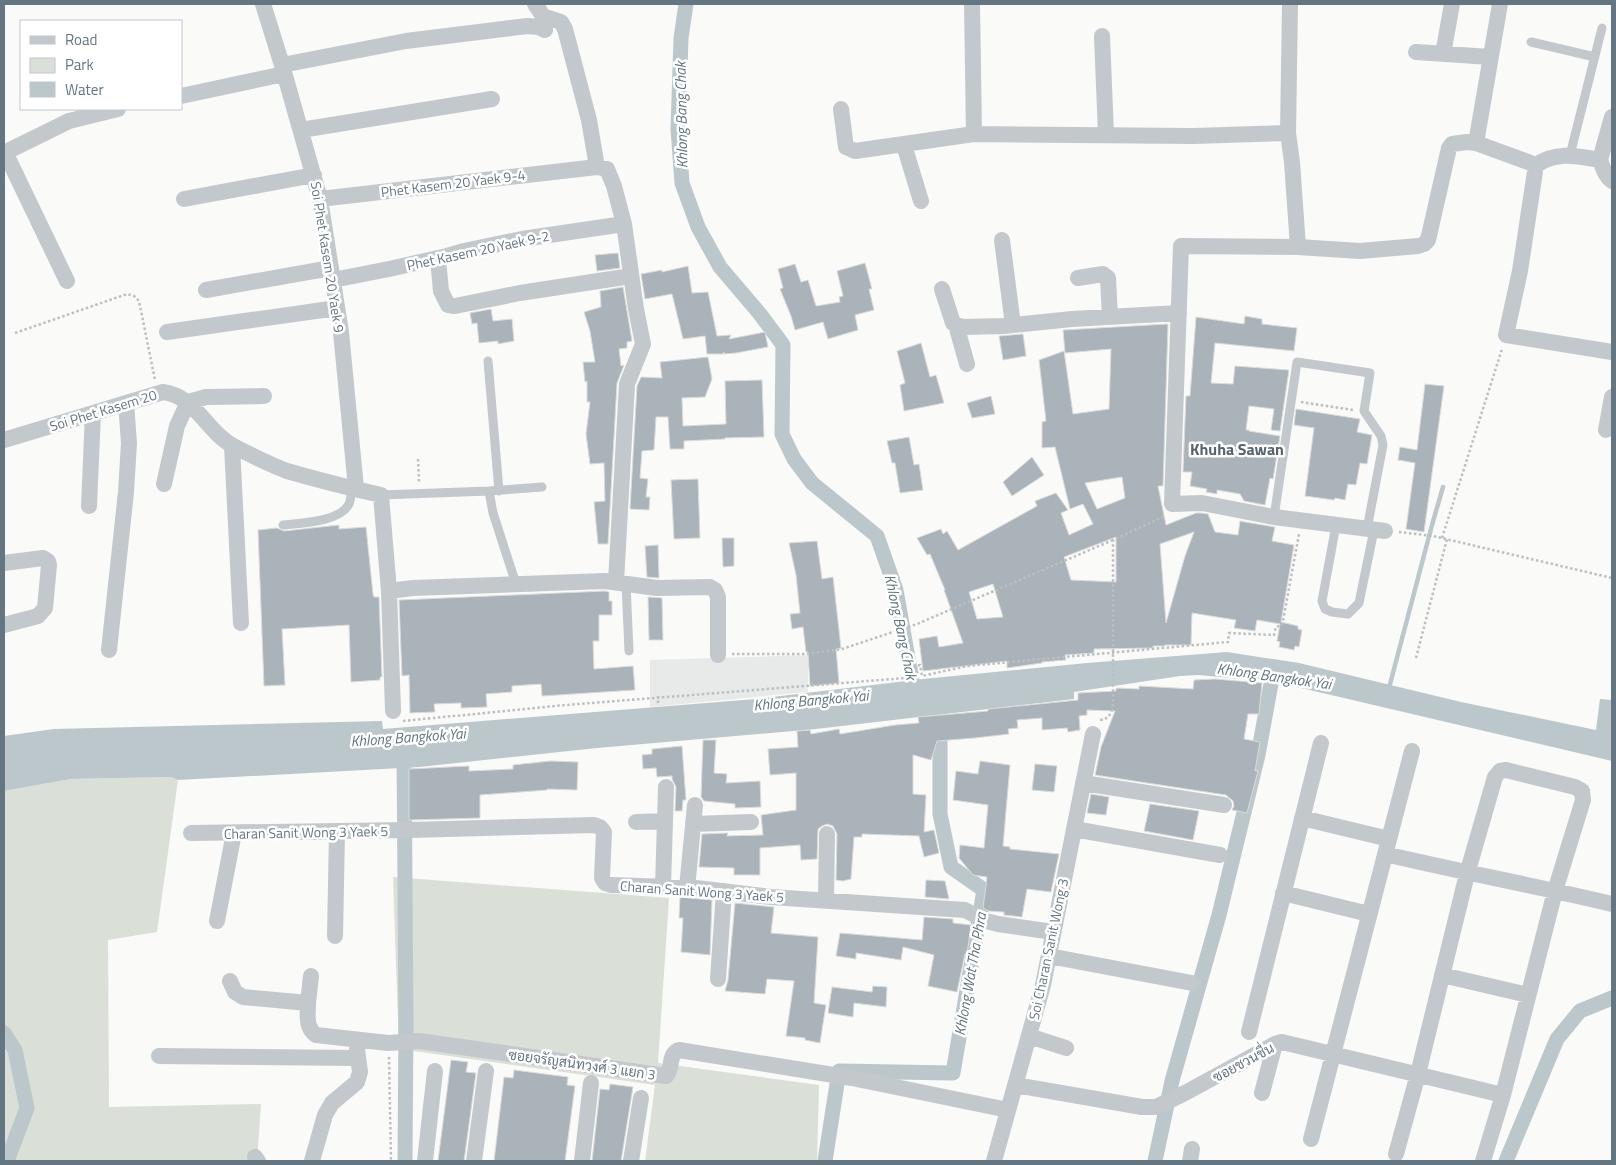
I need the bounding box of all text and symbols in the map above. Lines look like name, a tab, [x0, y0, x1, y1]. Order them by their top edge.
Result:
legend	[20, 20, 182, 110]
text: Road	[65, 28, 97, 51]
text: Park	[65, 53, 94, 76]
water label: Khlong Bang Chak	[669, 59, 693, 169]
text: Water	[65, 78, 104, 101]
street label: Phet Kasem 20 Yaek 9-4	[380, 164, 527, 202]
street label: Soi Phet Kasem 20 Yaek 9	[306, 180, 350, 334]
street label: Phet Kasem 20 Yaek 9-2	[405, 225, 551, 275]
street label: Soi Phet Kasem 20	[47, 384, 159, 436]
district label: Khuha Sawan	[1190, 437, 1284, 461]
water label: Khlong Bang Chak	[879, 572, 924, 684]
water label: Khlong Bangkok Yai	[1215, 657, 1335, 696]
water label: Khlong Bangkok Yai	[753, 683, 871, 716]
water label: Khlong Bangkok Yai	[350, 721, 468, 752]
street label: Charan Sanit Wong 3 Yaek 5	[224, 820, 388, 844]
street label: Charan Sanit Wong 3 Yaek 5	[619, 875, 785, 907]
street label: Soi Charan Sanit Wong 3	[1023, 876, 1073, 1022]
water label: Khlong Wat Tha Phra	[948, 909, 992, 1037]
street label: ซอยชวนชื่น	[1208, 1036, 1277, 1087]
street label: ซอยจรัญสนิทวงศ์ 3 แยก 3	[507, 1043, 657, 1085]

